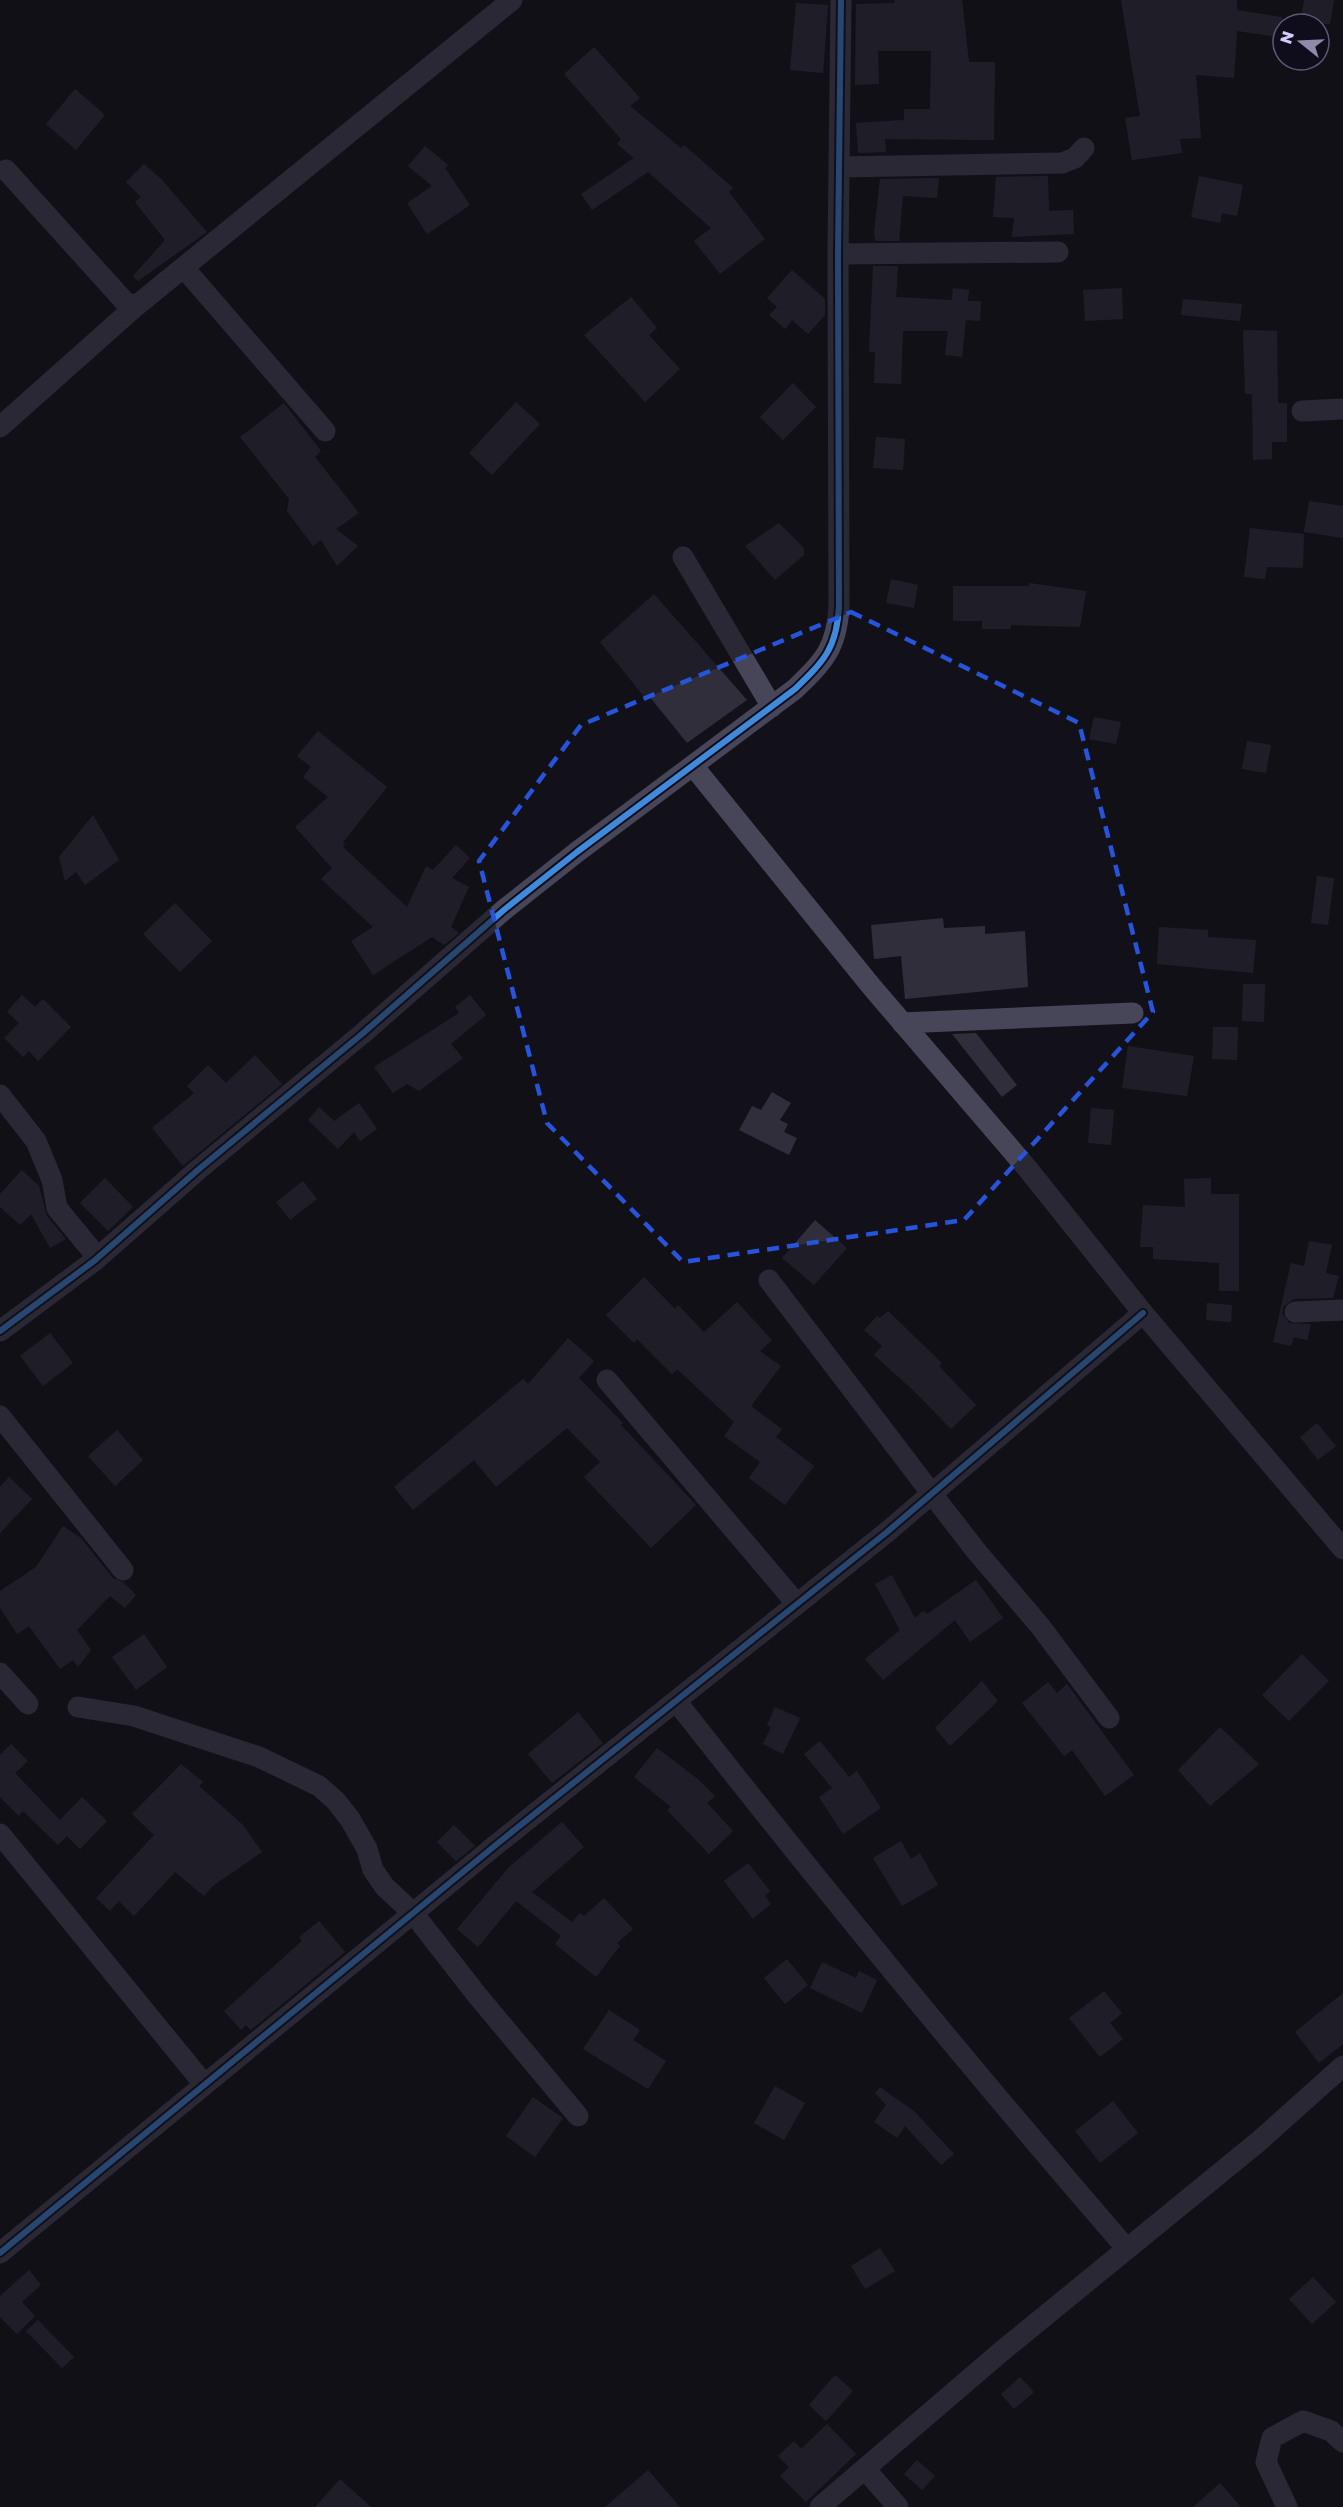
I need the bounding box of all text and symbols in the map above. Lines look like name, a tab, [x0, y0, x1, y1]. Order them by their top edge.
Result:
north arrow	[1271, 12, 1331, 72]
text: N	[1275, 28, 1298, 46]

